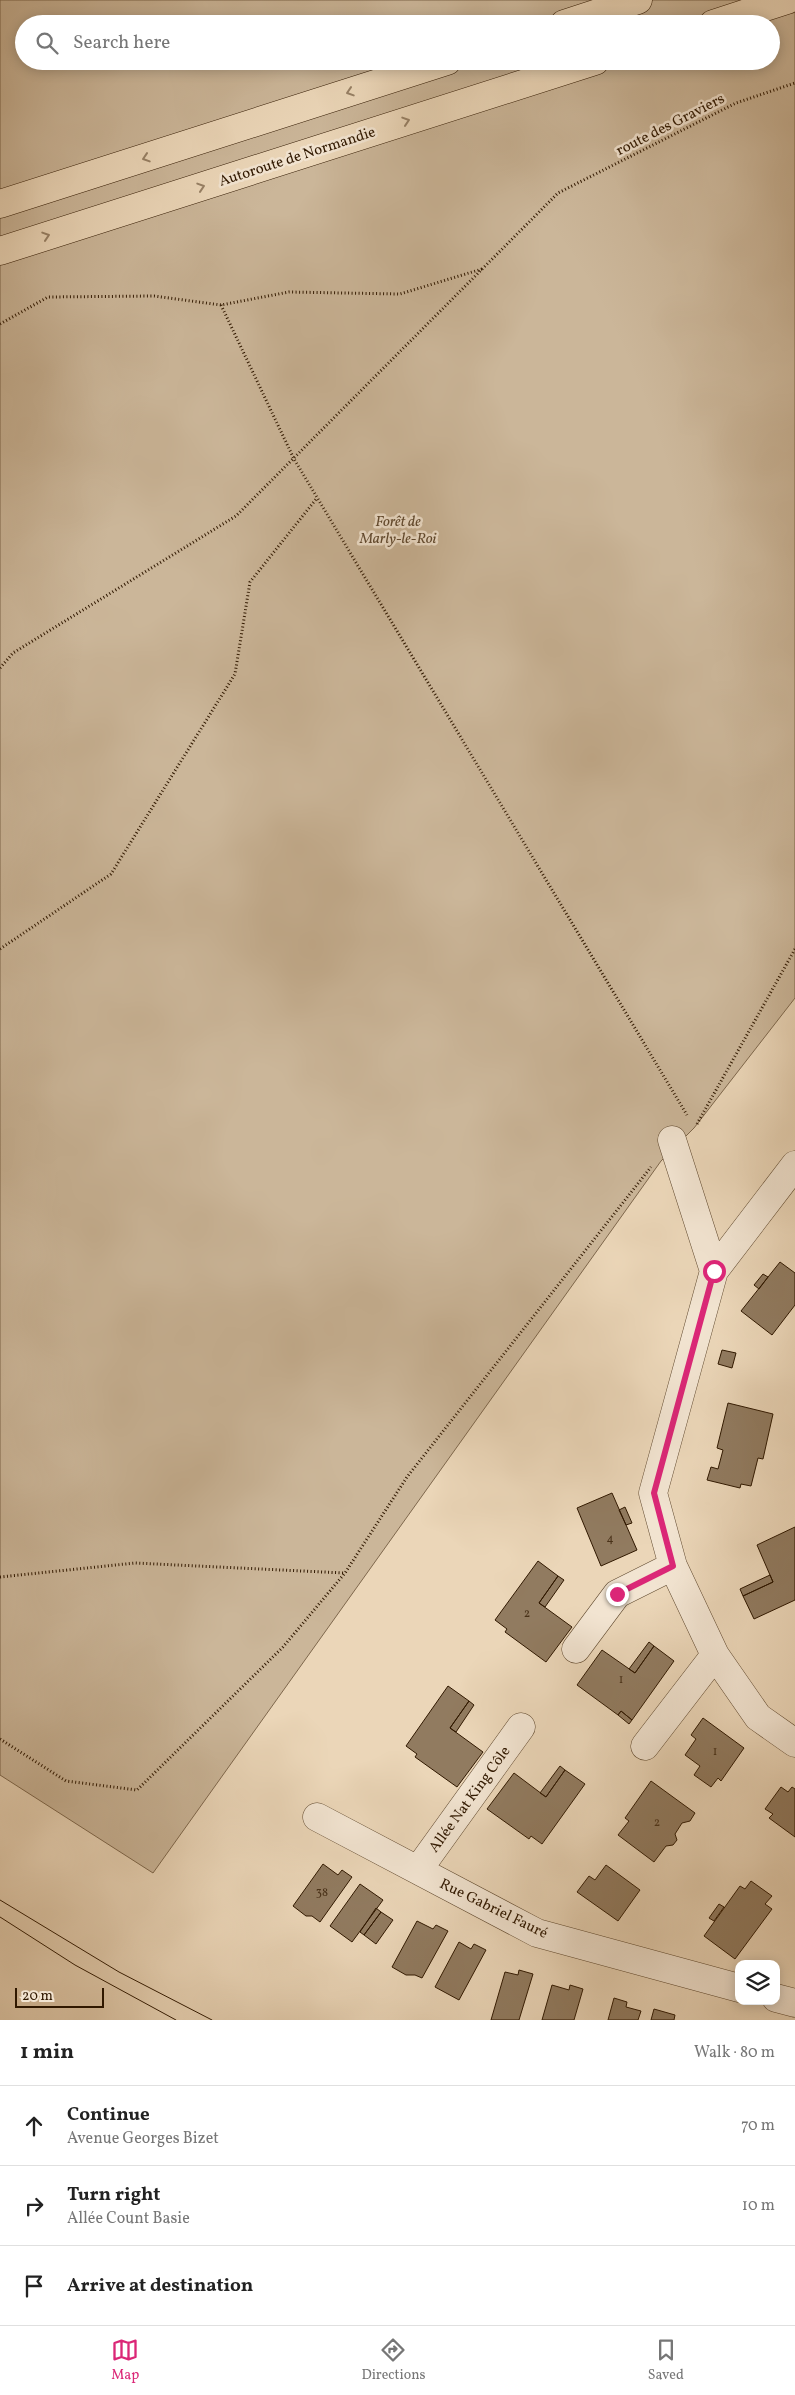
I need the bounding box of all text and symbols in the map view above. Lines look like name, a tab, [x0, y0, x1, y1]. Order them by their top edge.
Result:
search box	[15, 15, 780, 70]
icon: search	[33, 29, 61, 57]
text: Search here	[73, 30, 170, 56]
one-way arrow	[347, 86, 355, 96]
street label: route des Graviers	[613, 89, 729, 162]
one-way arrow	[401, 117, 410, 127]
street label: Autoroute de Normandie	[216, 122, 378, 193]
one-way arrow	[142, 152, 150, 162]
one-way arrow	[197, 182, 205, 192]
one-way arrow	[42, 232, 50, 242]
park label: Forêt de Marly-le-Roi	[359, 512, 437, 550]
route start	[703, 1260, 726, 1283]
house number: 4	[606, 1531, 614, 1547]
route end	[606, 1583, 629, 1606]
house number: 2	[524, 1606, 530, 1622]
house number: 1	[619, 1672, 623, 1688]
street label: Allée Nat King Côle	[424, 1742, 516, 1857]
house number: 1	[713, 1744, 717, 1760]
house number: 2	[654, 1815, 660, 1831]
street label: Rue Gabriel Fauré	[436, 1874, 551, 1945]
house number: 38	[316, 1885, 328, 1901]
map controls	[735, 1960, 780, 2005]
button: layers	[735, 1960, 780, 2005]
scale bar	[15, 1985, 104, 2008]
text: 20 m	[22, 1987, 53, 2006]
text: 1 min	[20, 2038, 74, 2067]
text: Walk · 80 m	[694, 2042, 775, 2064]
text: Continue	[67, 2102, 150, 2128]
icon: ahead	[20, 2112, 48, 2140]
text: 70 m	[741, 2115, 775, 2137]
text: Avenue Georges Bizet	[67, 2128, 219, 2150]
text: Turn right	[67, 2182, 160, 2208]
icon: right	[20, 2192, 48, 2220]
text: 10 m	[742, 2195, 775, 2217]
text: Allée Count Basie	[67, 2208, 190, 2230]
icon: arrive	[20, 2272, 48, 2300]
text: Arrive at destination	[67, 2273, 253, 2299]
tab: Map	[111, 2336, 139, 2385]
tab: Directions	[361, 2336, 426, 2385]
tab: Saved	[648, 2336, 684, 2385]

